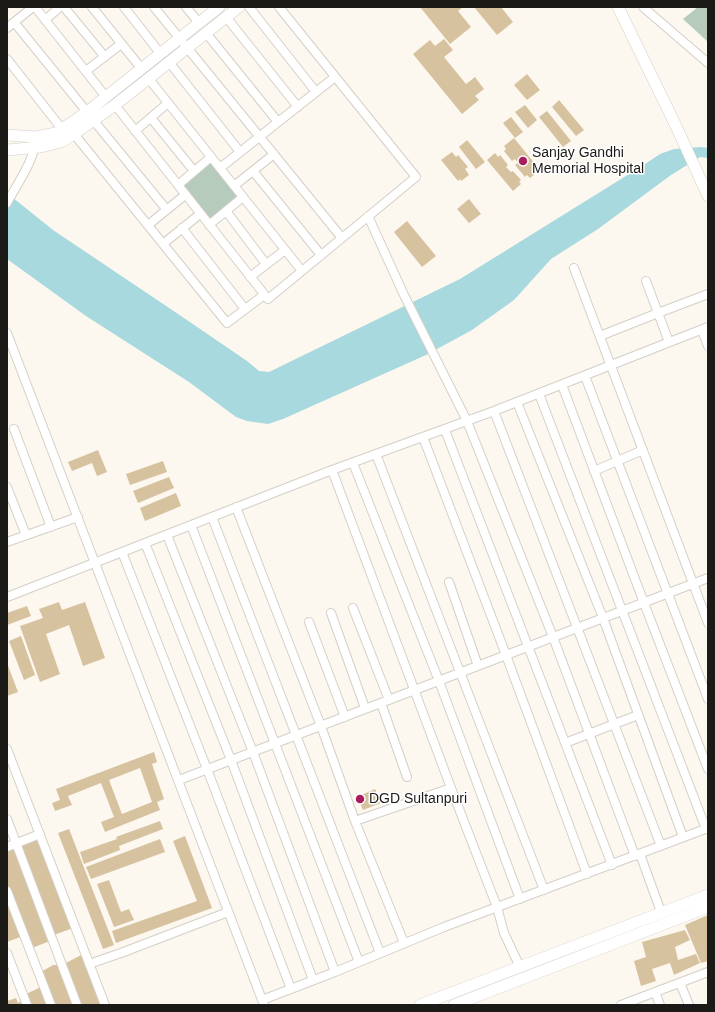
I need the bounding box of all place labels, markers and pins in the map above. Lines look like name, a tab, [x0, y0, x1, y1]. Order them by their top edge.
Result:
place label: Sanjay Gandhi Memorial Hospital	[532, 145, 644, 178]
marker: Sanjay Gandhi Memorial Hospital	[517, 155, 529, 167]
place label: DGD Sultanpuri	[369, 791, 467, 807]
marker: DGD Sultanpuri	[354, 793, 366, 805]

